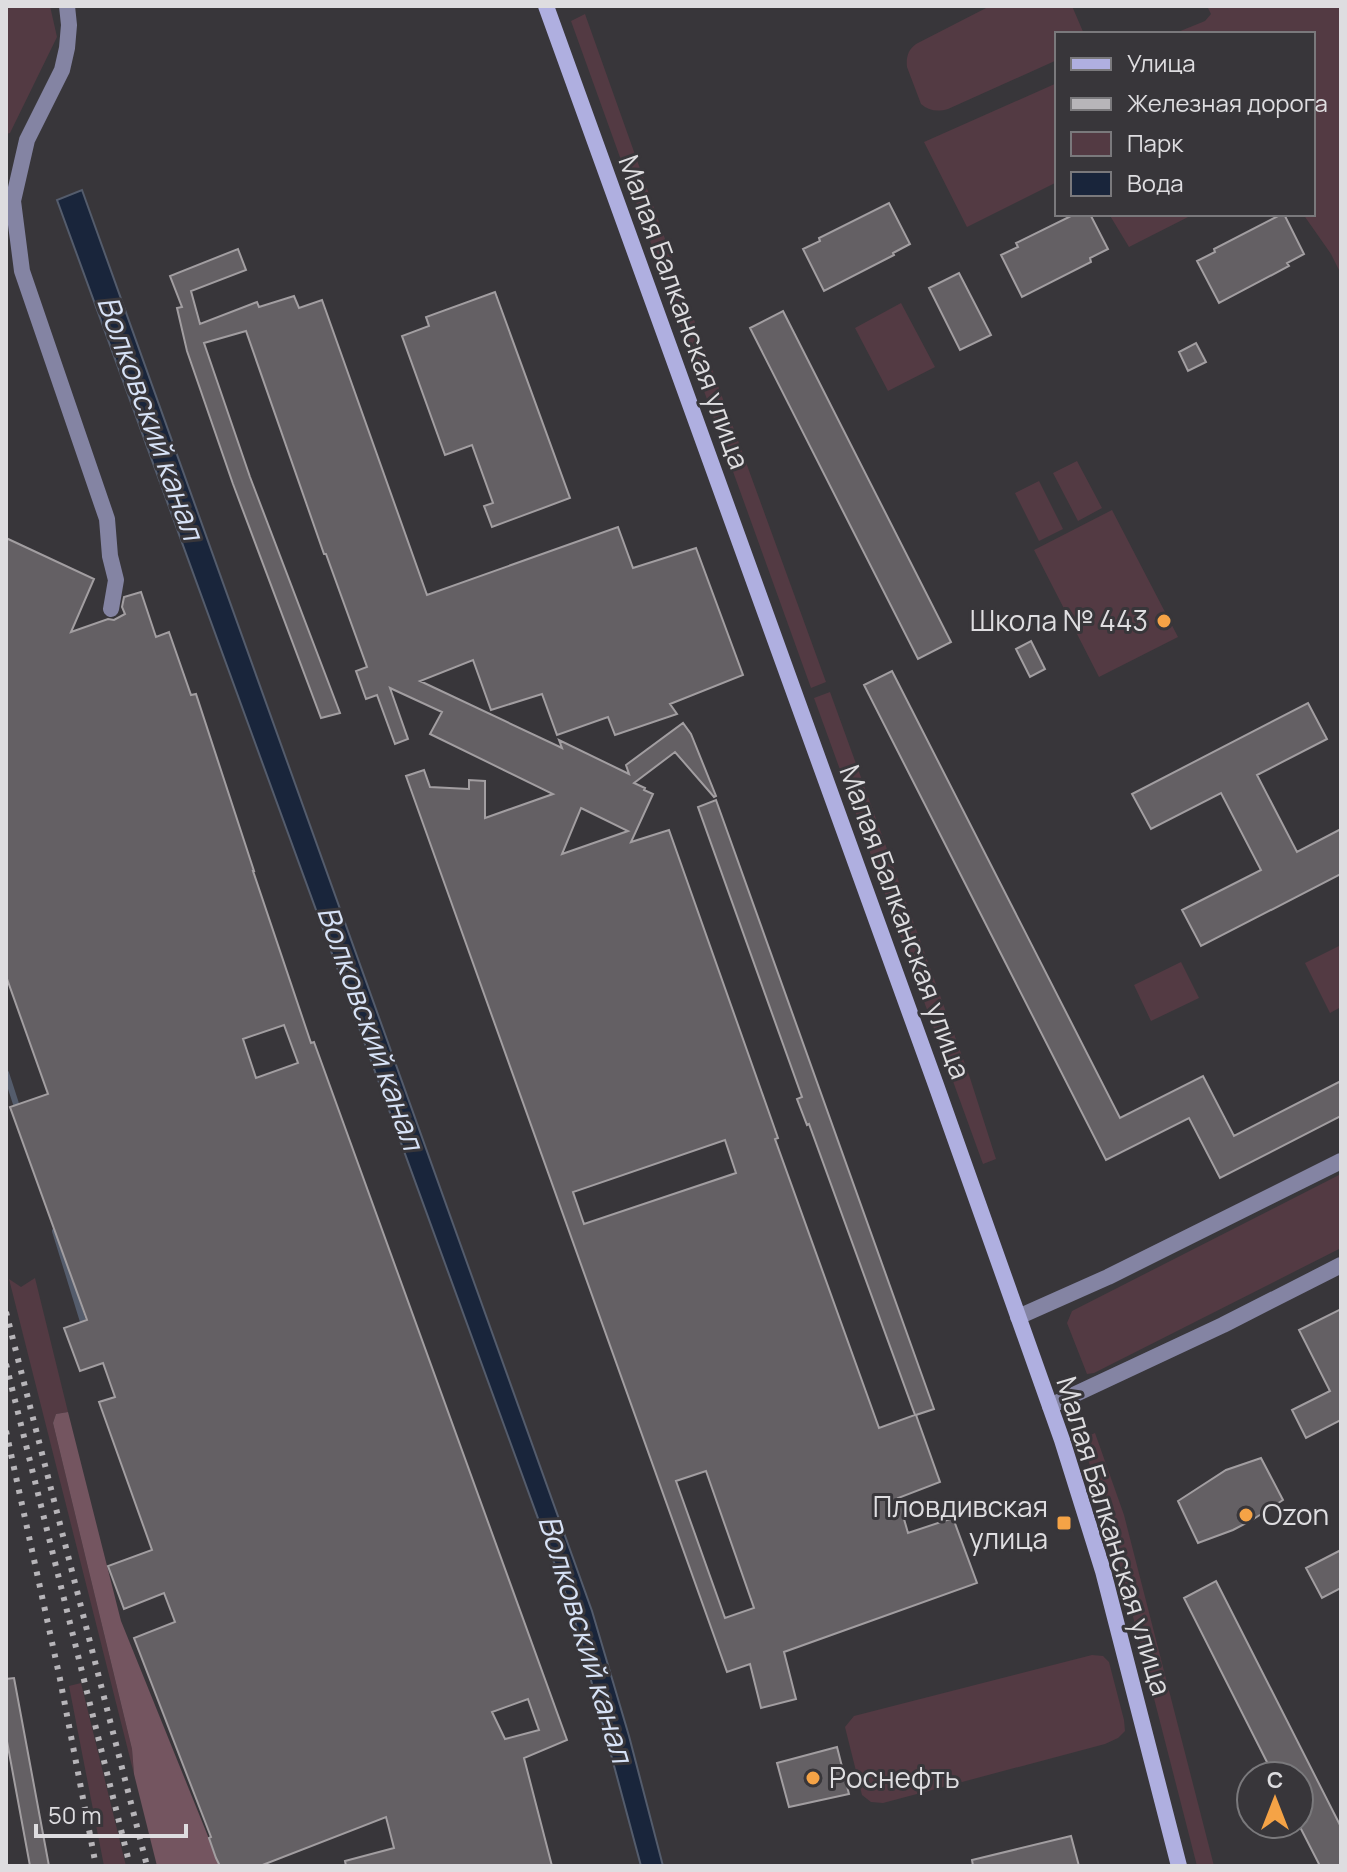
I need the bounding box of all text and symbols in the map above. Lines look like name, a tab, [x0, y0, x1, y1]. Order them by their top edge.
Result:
legend	[1055, 32, 1315, 216]
text: Улица	[1127, 46, 1196, 79]
text: Железная дорога	[1127, 86, 1328, 119]
text: Парк	[1127, 126, 1184, 159]
street label: Малая Балканская улица	[610, 149, 759, 474]
text: Вода	[1127, 166, 1184, 199]
water label: Волковский канал	[88, 290, 215, 548]
place label: Школа № 443	[970, 601, 1148, 639]
marker: Школа № 443	[1155, 612, 1173, 630]
street label: Малая Балканская улица	[831, 759, 980, 1084]
water label: Волковский канал	[308, 900, 435, 1158]
street label: Малая Балканская улица	[1048, 1372, 1182, 1700]
place label: Пловдивская улица	[873, 1487, 1048, 1557]
place label: Ozon	[1262, 1495, 1329, 1533]
marker: Ozon	[1237, 1506, 1255, 1524]
water label: Волковский канал	[529, 1510, 644, 1770]
marker: Пловдивская улица	[1055, 1514, 1073, 1532]
place label: Роснефть	[829, 1758, 960, 1796]
north arrow	[1235, 1760, 1315, 1840]
text: С	[1267, 1765, 1283, 1795]
marker: Роснефть	[804, 1769, 822, 1787]
scale bar	[36, 1788, 186, 1838]
text: 50 m	[48, 1798, 102, 1831]

